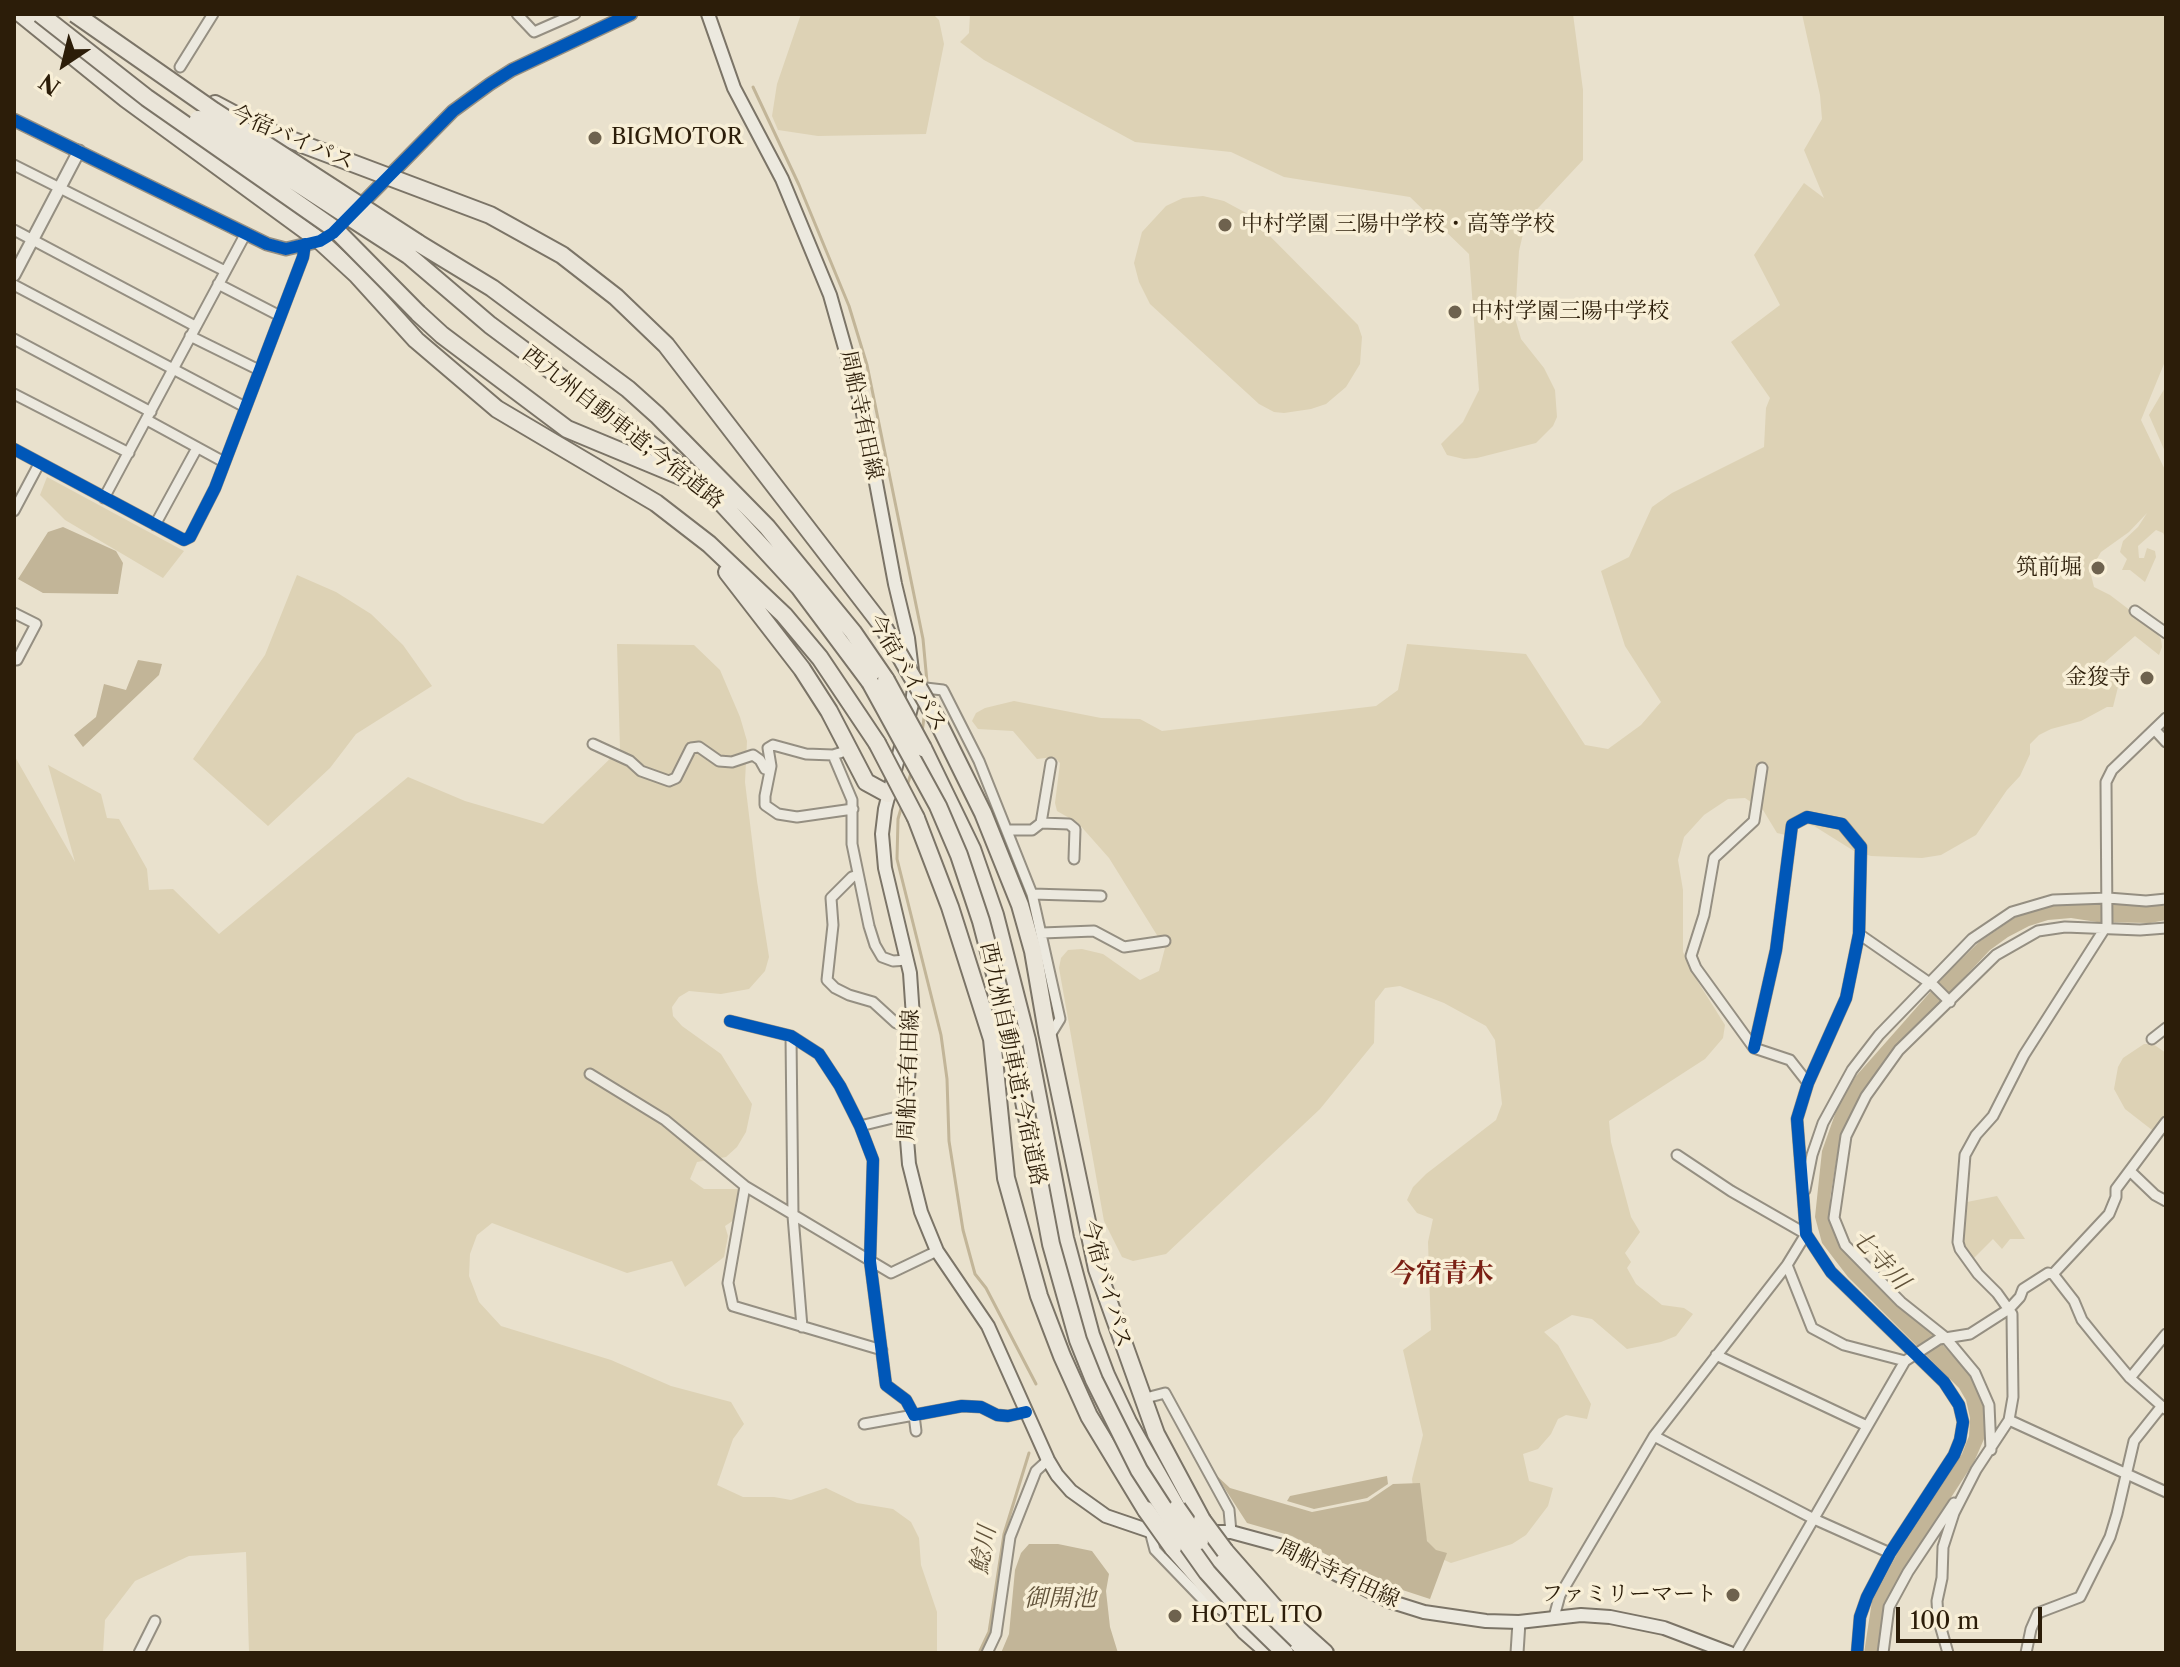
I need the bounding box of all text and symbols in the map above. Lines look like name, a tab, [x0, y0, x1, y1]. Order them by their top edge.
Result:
north arrow	[24, 24, 104, 104]
text: N	[34, 68, 66, 101]
street label: 今宿バイパス	[226, 100, 358, 176]
place label: BIGMOTOR	[611, 125, 743, 151]
marker: BIGMOTOR	[586, 129, 604, 147]
place label: 中村学園 三陽中学校・高等学校	[1241, 212, 1555, 238]
marker: 中村学園 三陽中学校・高等学校	[1216, 216, 1234, 234]
place label: 中村学園三陽中学校	[1471, 299, 1669, 325]
marker: 中村学園三陽中学校	[1446, 303, 1464, 321]
street label: 西九州自動車道;今宿道路	[517, 341, 729, 515]
street label: 周船寺有田線	[834, 348, 888, 482]
place label: 筑前堀	[2016, 555, 2082, 581]
marker: 筑前堀	[2089, 559, 2107, 577]
street label: 今宿バイパス	[862, 610, 952, 736]
place label: 金狻寺	[2065, 665, 2131, 691]
marker: 金狻寺	[2138, 669, 2156, 687]
street label: 西九州自動車道;今宿道路	[974, 940, 1052, 1188]
street label: 周船寺有田線	[894, 1009, 924, 1141]
street label: 今宿バイパス	[1075, 1217, 1137, 1351]
water label: 七寺川	[1845, 1224, 1915, 1296]
district label: 今宿青木	[1390, 1258, 1494, 1290]
water label: 鯰川	[965, 1524, 1003, 1576]
street label: 周船寺有田線	[1273, 1534, 1403, 1614]
place label: ファミリーマート	[1541, 1582, 1717, 1608]
water label: 御開池	[1024, 1585, 1096, 1613]
marker: ファミリーマート	[1724, 1586, 1742, 1604]
scale bar	[1900, 1591, 2046, 1641]
place label: HOTEL ITO	[1191, 1603, 1323, 1629]
text: 100 m	[1910, 1606, 1979, 1635]
marker: HOTEL ITO	[1166, 1607, 1184, 1625]

